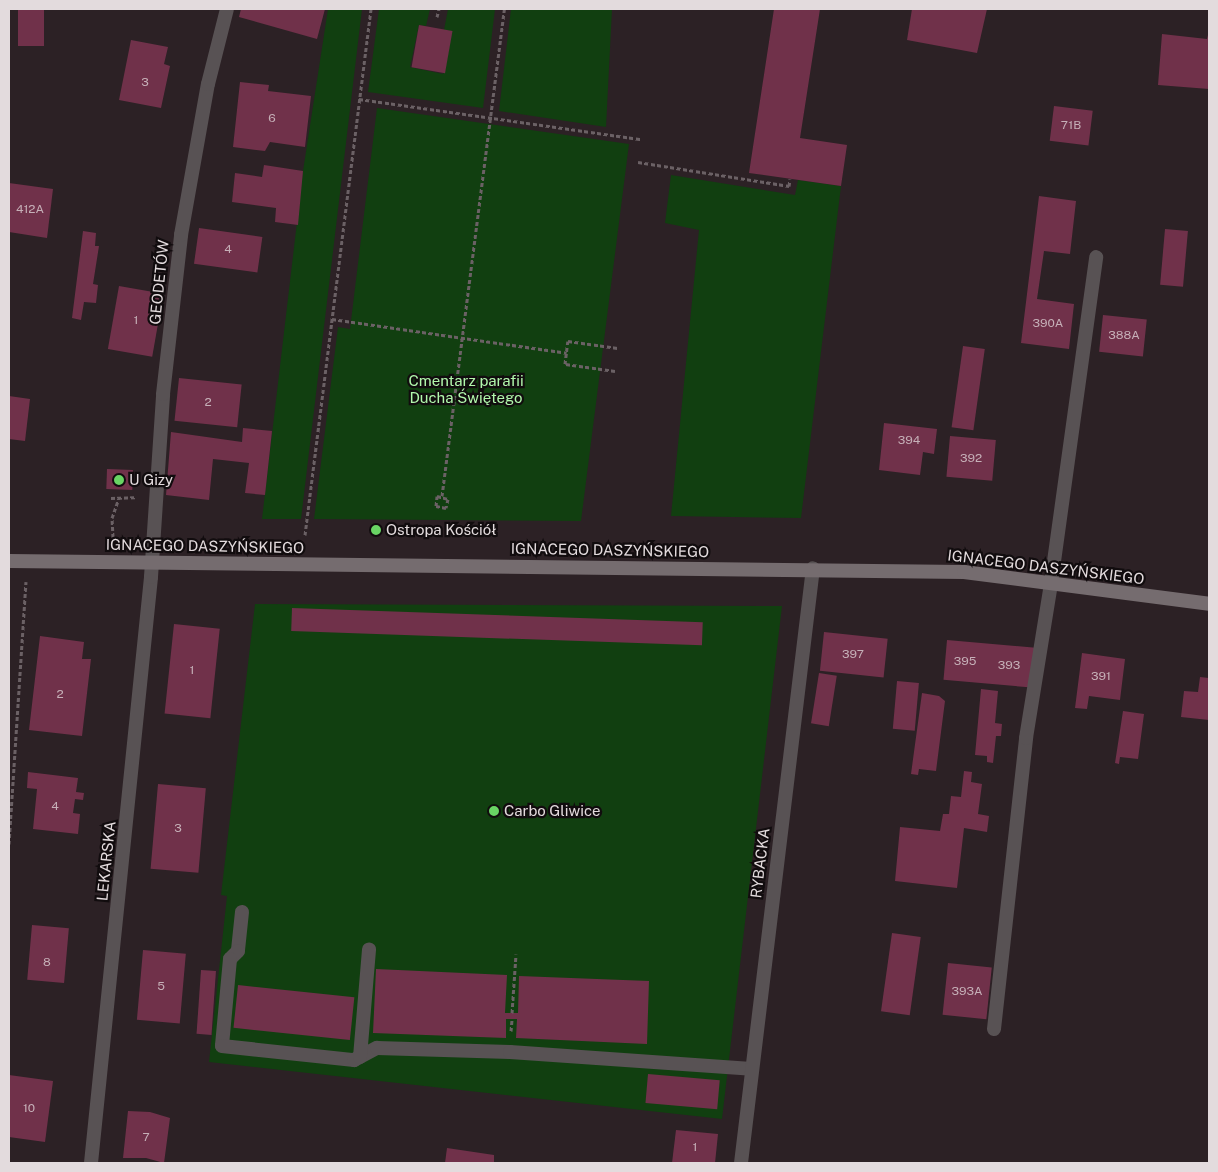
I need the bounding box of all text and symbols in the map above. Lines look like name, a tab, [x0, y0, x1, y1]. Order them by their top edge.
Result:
house number: 3	[141, 76, 149, 90]
house number: 6	[268, 112, 276, 126]
house number: 71B	[1061, 119, 1081, 133]
house number: 412A	[16, 203, 44, 217]
street label: GEODETÓW	[146, 239, 172, 325]
house number: 4	[224, 243, 232, 257]
house number: 1	[134, 314, 138, 328]
house number: 390A	[1033, 317, 1063, 331]
house number: 388A	[1108, 329, 1140, 343]
park label: Cmentarz parafii Ducha Świętego	[408, 371, 524, 406]
house number: 2	[204, 396, 212, 410]
house number: 394	[898, 434, 920, 448]
house number: 392	[960, 452, 982, 466]
place label: U Gizy	[129, 471, 173, 489]
marker: U Gizy	[113, 474, 125, 486]
place label: Ostropa Kościół	[386, 521, 497, 539]
marker: Ostropa Kościół	[370, 524, 382, 536]
street label: IGNACEGO DASZYŃSKIEGO	[106, 535, 304, 557]
street label: IGNACEGO DASZYŃSKIEGO	[511, 539, 709, 561]
street label: IGNACEGO DASZYŃSKIEGO	[947, 546, 1145, 588]
house number: 397	[842, 648, 864, 662]
house number: 395	[954, 655, 976, 669]
house number: 393	[998, 659, 1020, 673]
house number: 1	[190, 664, 194, 678]
house number: 391	[1091, 670, 1111, 684]
house number: 2	[56, 688, 64, 702]
house number: 4	[51, 800, 59, 814]
place label: Carbo Gliwice	[504, 802, 601, 820]
marker: Carbo Gliwice	[488, 805, 500, 817]
street label: LEKARSKA	[93, 820, 119, 902]
house number: 3	[174, 822, 182, 836]
street label: RYBACKA	[747, 827, 773, 899]
house number: 8	[43, 956, 51, 970]
house number: 5	[157, 980, 165, 994]
house number: 393A	[952, 985, 982, 999]
house number: 10	[23, 1102, 35, 1116]
house number: 7	[142, 1131, 150, 1145]
house number: 1	[693, 1141, 697, 1155]

